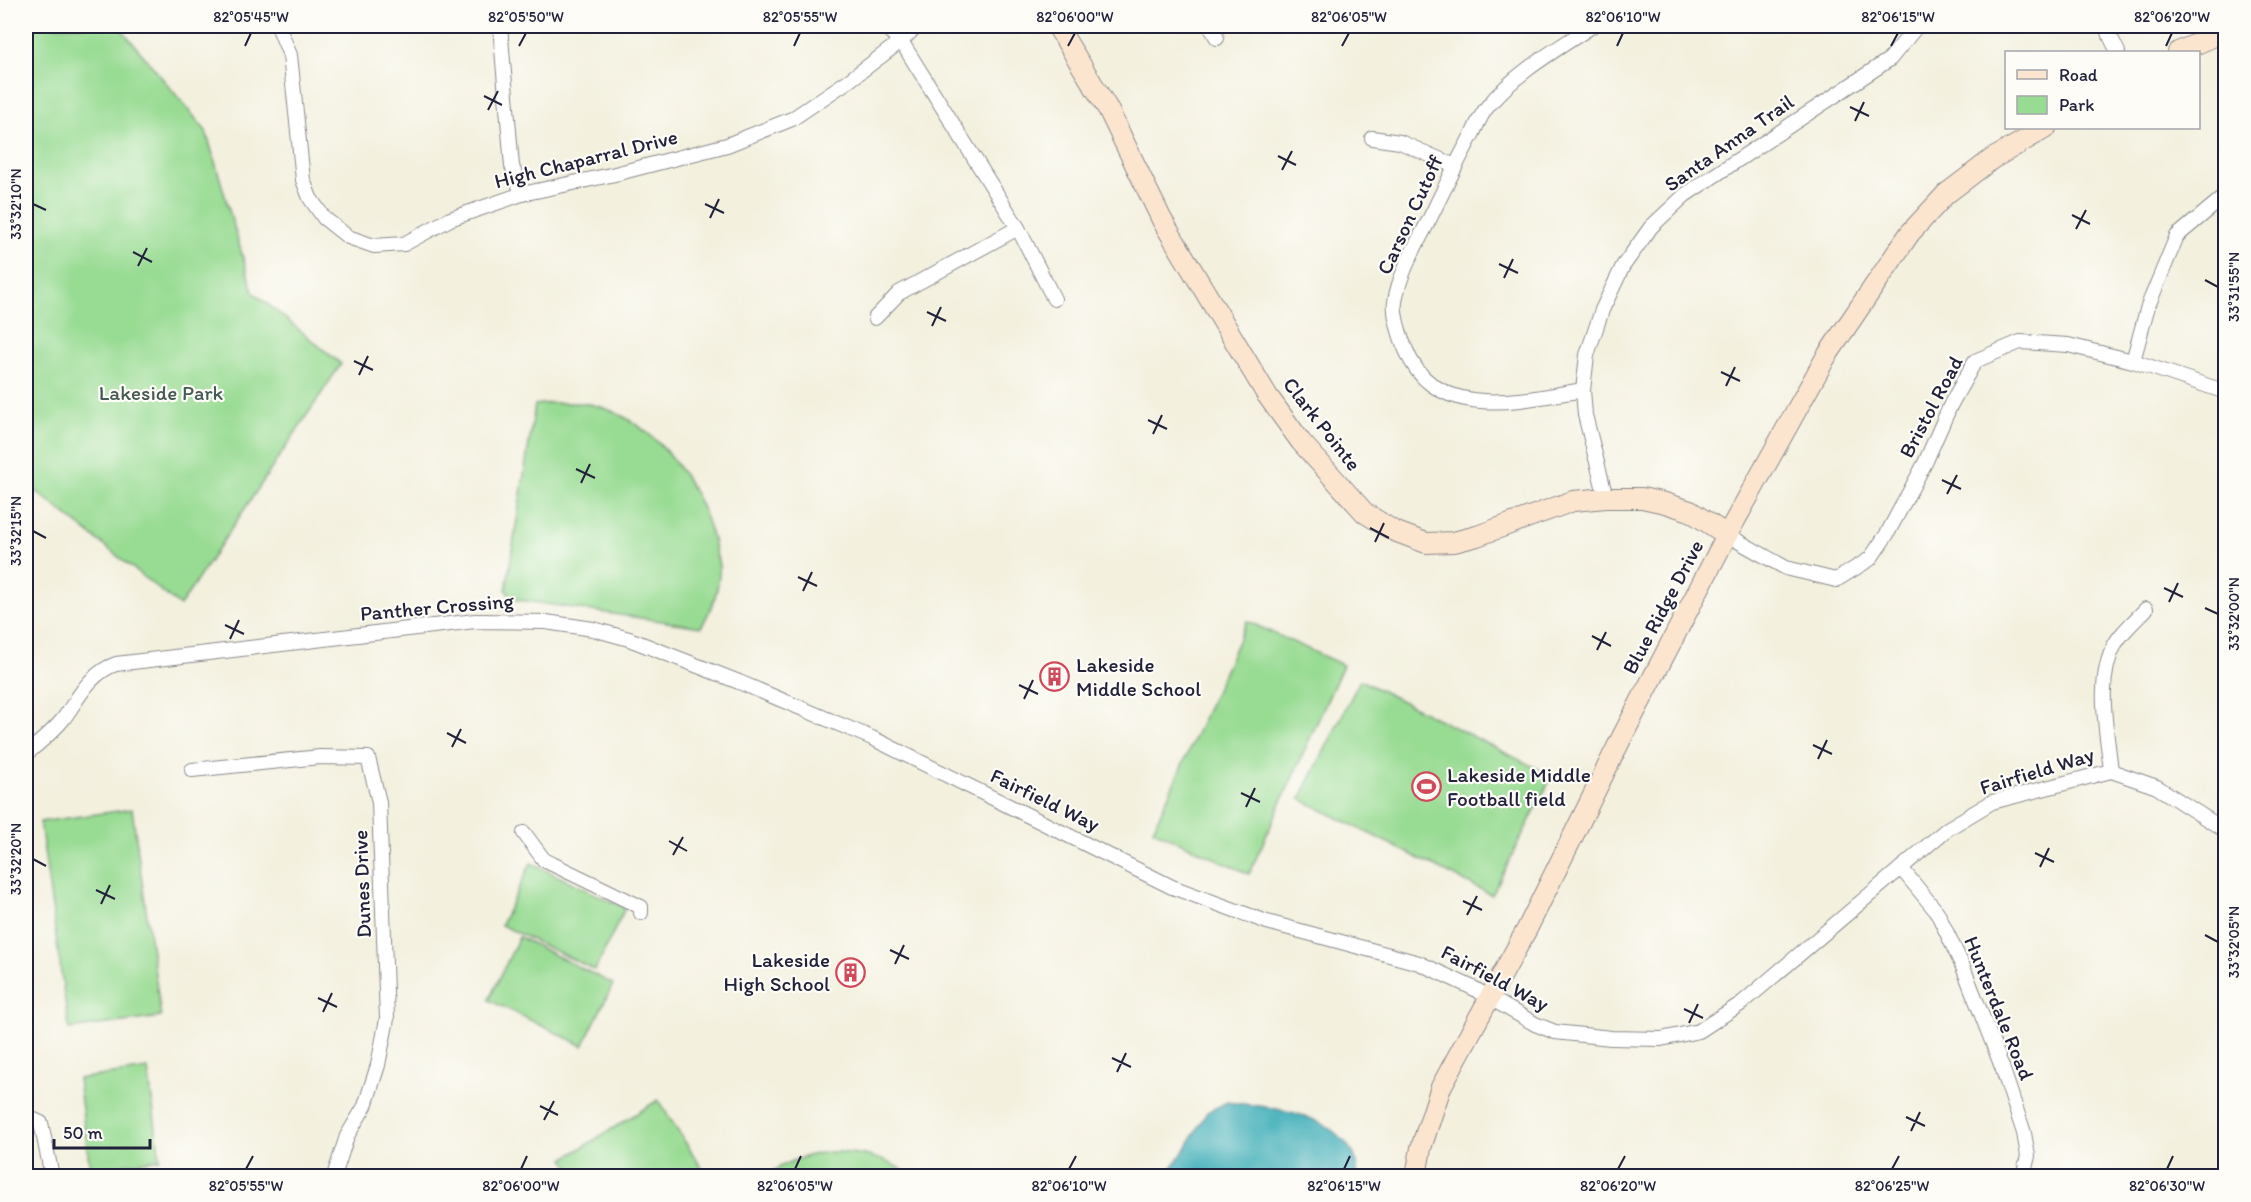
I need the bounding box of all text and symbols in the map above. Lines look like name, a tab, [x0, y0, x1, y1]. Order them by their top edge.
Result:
text: 82°05'45"W	[213, 8, 289, 26]
text: 82°05'50"W	[488, 8, 564, 26]
text: 82°05'55"W	[763, 8, 837, 26]
text: 82°06'00"W	[1036, 8, 1114, 26]
text: 82°06'05"W	[1311, 8, 1387, 26]
text: 82°06'10"W	[1585, 8, 1661, 26]
text: 82°06'15"W	[1861, 8, 1935, 26]
text: 82°06'20"W	[2134, 8, 2210, 26]
legend	[2005, 51, 2200, 129]
text: Road	[2059, 64, 2098, 86]
street label: Santa Anna Trail	[1659, 89, 1798, 197]
text: Park	[2059, 94, 2094, 116]
street label: High Chaparral Drive	[492, 124, 680, 193]
street label: Carson Cutoff	[1371, 151, 1448, 278]
text: 33°32'10"N	[7, 168, 25, 240]
text: 33°31'55"N	[2225, 252, 2243, 322]
street label: Bristol Road	[1893, 352, 1968, 462]
street label: Clark Pointe	[1278, 372, 1367, 475]
park label: Lakeside Park	[99, 380, 224, 405]
text: 33°32'15"N	[7, 496, 25, 566]
street label: Blue Ridge Drive	[1617, 535, 1708, 678]
text: 33°32'00"N	[2225, 577, 2243, 651]
street label: Panther Crossing	[359, 587, 515, 626]
place label: Lakeside Middle School	[1076, 652, 1201, 701]
building icon: Lakeside Middle School	[1039, 661, 1071, 693]
street label: Fairfield Way	[1977, 741, 2097, 800]
street label: Fairfield Way	[987, 762, 1104, 837]
place label: Lakeside Middle Football field	[1447, 762, 1591, 811]
sports icon: Lakeside Middle Football field	[1410, 771, 1442, 803]
text: 33°32'20"N	[7, 823, 25, 895]
street label: Dunes Drive	[347, 830, 376, 938]
text: 33°32'05"N	[2225, 906, 2243, 978]
street label: Hunterdale Road	[1959, 932, 2040, 1084]
street label: Fairfield Way	[1437, 939, 1553, 1016]
place label: Lakeside High School	[724, 947, 830, 996]
building icon: Lakeside High School	[835, 956, 867, 988]
scale bar	[54, 1112, 150, 1150]
text: 50 m	[63, 1122, 103, 1144]
text: 82°05'55"W	[209, 1177, 283, 1195]
text: 82°06'00"W	[482, 1177, 560, 1195]
text: 82°06'05"W	[757, 1177, 833, 1195]
text: 82°06'10"W	[1031, 1177, 1107, 1195]
text: 82°06'15"W	[1307, 1177, 1381, 1195]
text: 82°06'20"W	[1580, 1177, 1656, 1195]
text: 82°06'25"W	[1855, 1177, 1929, 1195]
text: 82°06'30"W	[2129, 1177, 2205, 1195]

